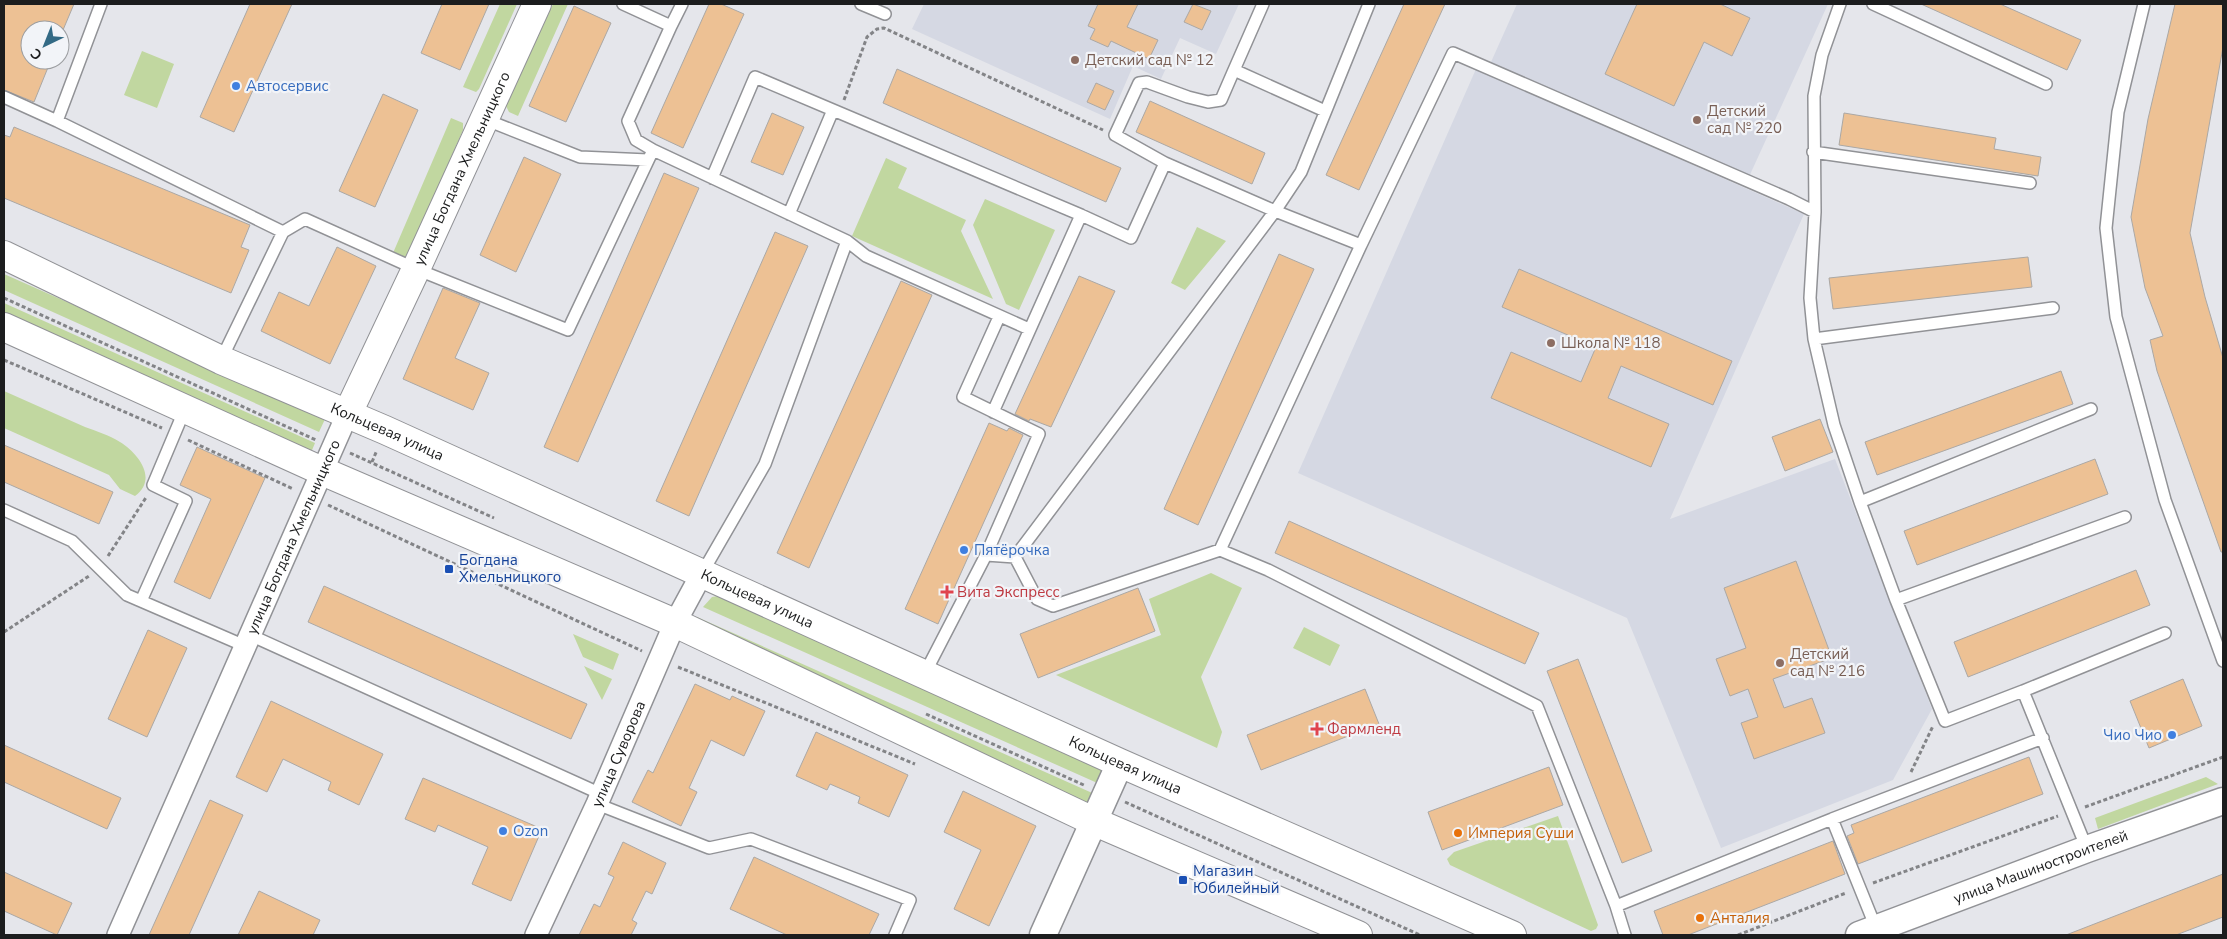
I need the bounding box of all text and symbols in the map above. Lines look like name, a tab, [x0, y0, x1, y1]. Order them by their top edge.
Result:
north arrow	[20, 20, 70, 70]
text: С	[26, 44, 46, 64]
place label: Детский сад № 12	[1085, 50, 1214, 70]
marker: Детский сад № 12	[1069, 54, 1081, 66]
street label: улица Богдана Хмельницкого	[409, 68, 515, 269]
place label: Автосервис	[246, 76, 329, 96]
marker: Автосервис	[230, 80, 242, 92]
place label: Детский сад № 220	[1707, 101, 1782, 138]
marker: Детский сад № 220	[1691, 114, 1703, 126]
place label: Школа № 118	[1561, 333, 1661, 353]
marker: Школа № 118	[1545, 337, 1557, 349]
street label: Кольцевая улица	[327, 398, 447, 465]
street label: улица Богдана Хмельницкого	[242, 436, 345, 637]
place label: Пятёрочка	[974, 540, 1050, 560]
marker: Пятёрочка	[958, 544, 970, 556]
place label: Богдана Хмельницкого	[459, 550, 561, 587]
marker: Богдана Хмельницкого	[443, 563, 455, 575]
street label: Кольцевая улица	[698, 564, 817, 633]
place label: Вита Экспресс	[957, 582, 1060, 602]
marker: Вита Экспресс	[941, 586, 953, 598]
place label: Детский сад № 216	[1790, 644, 1865, 681]
marker: Детский сад № 216	[1774, 657, 1786, 669]
street label: улица Суворова	[587, 698, 650, 810]
place label: Фармленд	[1327, 719, 1401, 739]
marker: Фармленд	[1311, 723, 1323, 735]
place label: Чио Чио	[2103, 725, 2162, 745]
marker: Чио Чио	[2166, 729, 2178, 741]
street label: Кольцевая улица	[1066, 731, 1185, 799]
place label: Ozon	[513, 821, 548, 841]
place label: Империя Суши	[1468, 823, 1574, 843]
marker: Ozon	[497, 825, 509, 837]
street label: улица Машиностроителей	[1950, 825, 2131, 909]
marker: Империя Суши	[1452, 827, 1464, 839]
place label: Магазин Юбилейный	[1193, 861, 1279, 898]
marker: Магазин Юбилейный	[1177, 874, 1189, 886]
place label: Анталия	[1710, 908, 1770, 928]
marker: Анталия	[1694, 912, 1706, 924]

